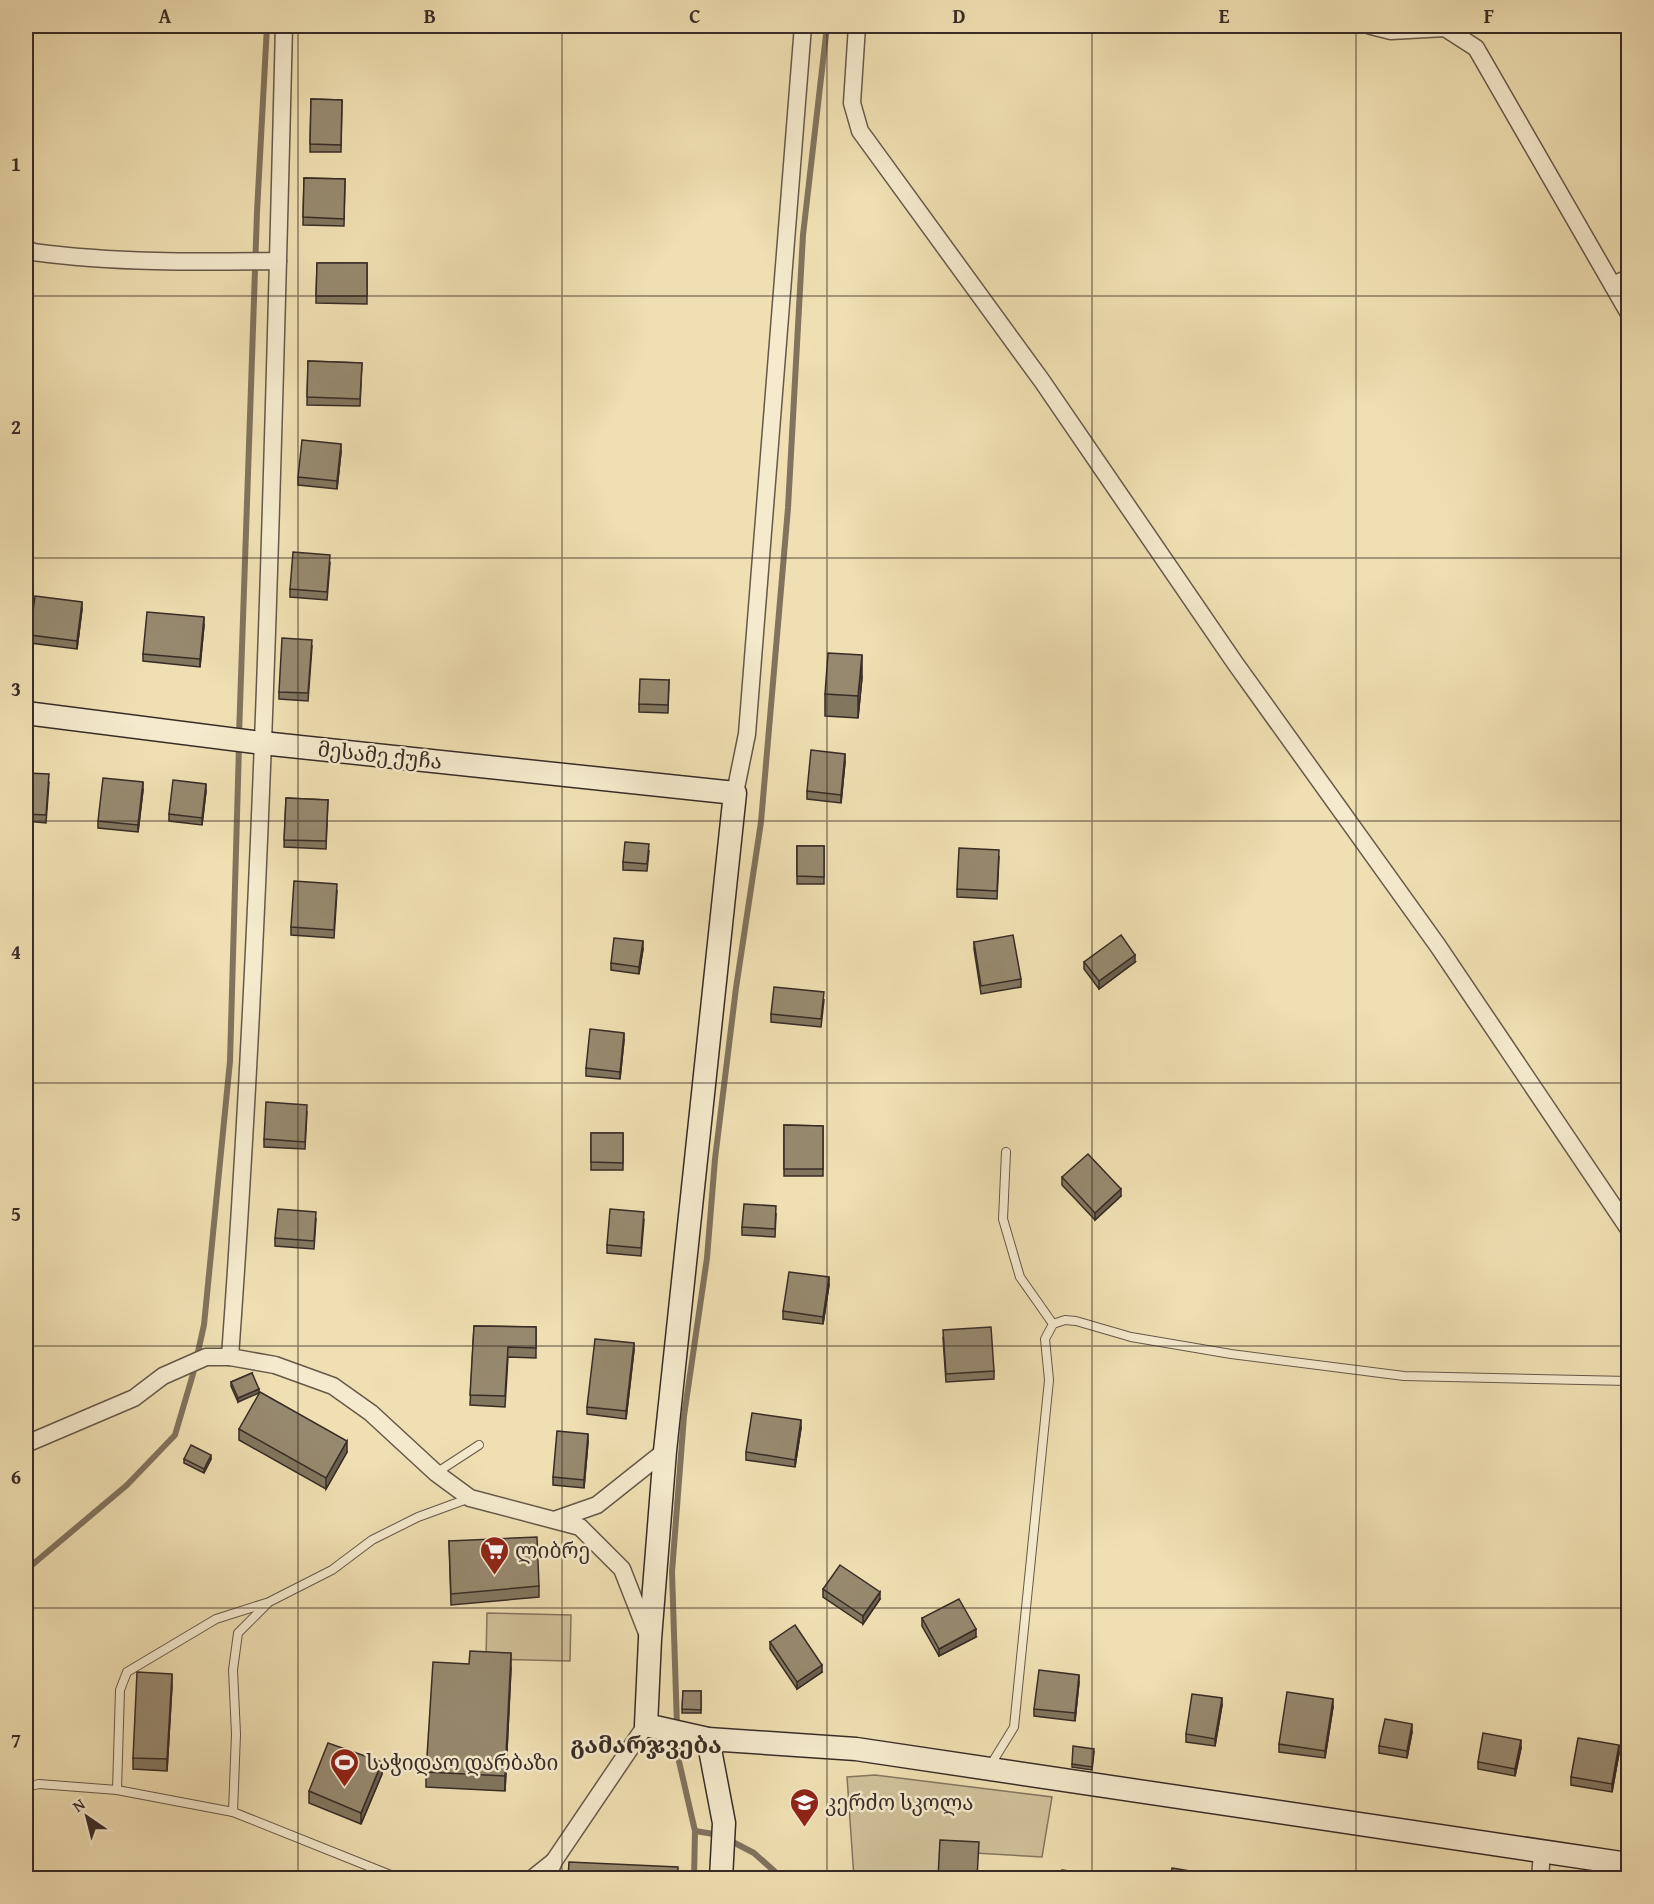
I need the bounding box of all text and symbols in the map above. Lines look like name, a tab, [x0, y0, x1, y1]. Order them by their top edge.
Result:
text: A	[159, 1, 172, 30]
text: B	[424, 1, 436, 30]
text: C	[689, 1, 701, 30]
text: D	[952, 1, 966, 30]
text: E	[1219, 1, 1230, 30]
text: F	[1484, 1, 1494, 30]
text: 1	[11, 149, 21, 178]
text: 2	[11, 412, 21, 441]
text: 3	[11, 674, 21, 703]
street label: მესამე ქუჩა	[316, 733, 444, 777]
text: 4	[11, 937, 21, 966]
text: 5	[11, 1199, 21, 1228]
text: 6	[11, 1462, 21, 1491]
supermarket icon: ლიბრე	[478, 1534, 510, 1576]
place label: ლიბრე	[515, 1535, 590, 1566]
text: 7	[11, 1725, 21, 1754]
district label: გამარჯვება	[570, 1727, 722, 1762]
sports icon: საჭიდაო დარბაზი	[329, 1746, 361, 1788]
place label: საჭიდაო დარბაზი	[366, 1747, 558, 1778]
school or university icon: კერძო სკოლა	[788, 1786, 820, 1828]
north arrow	[57, 1787, 117, 1847]
place label: კერძო სკოლა	[825, 1787, 974, 1818]
text: N	[67, 1792, 90, 1818]

